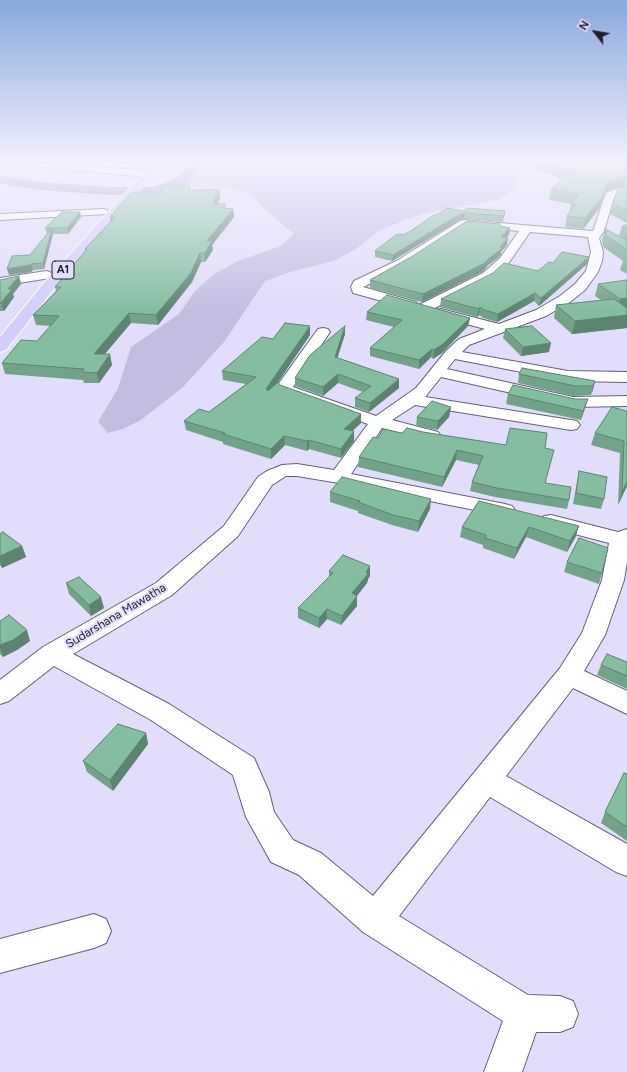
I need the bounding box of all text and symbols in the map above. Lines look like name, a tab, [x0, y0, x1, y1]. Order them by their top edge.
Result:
north arrow	[575, 12, 615, 52]
text: N	[577, 19, 592, 33]
road number: A1	[52, 261, 74, 279]
street label: Sudarshana Mawatha	[63, 580, 169, 652]

